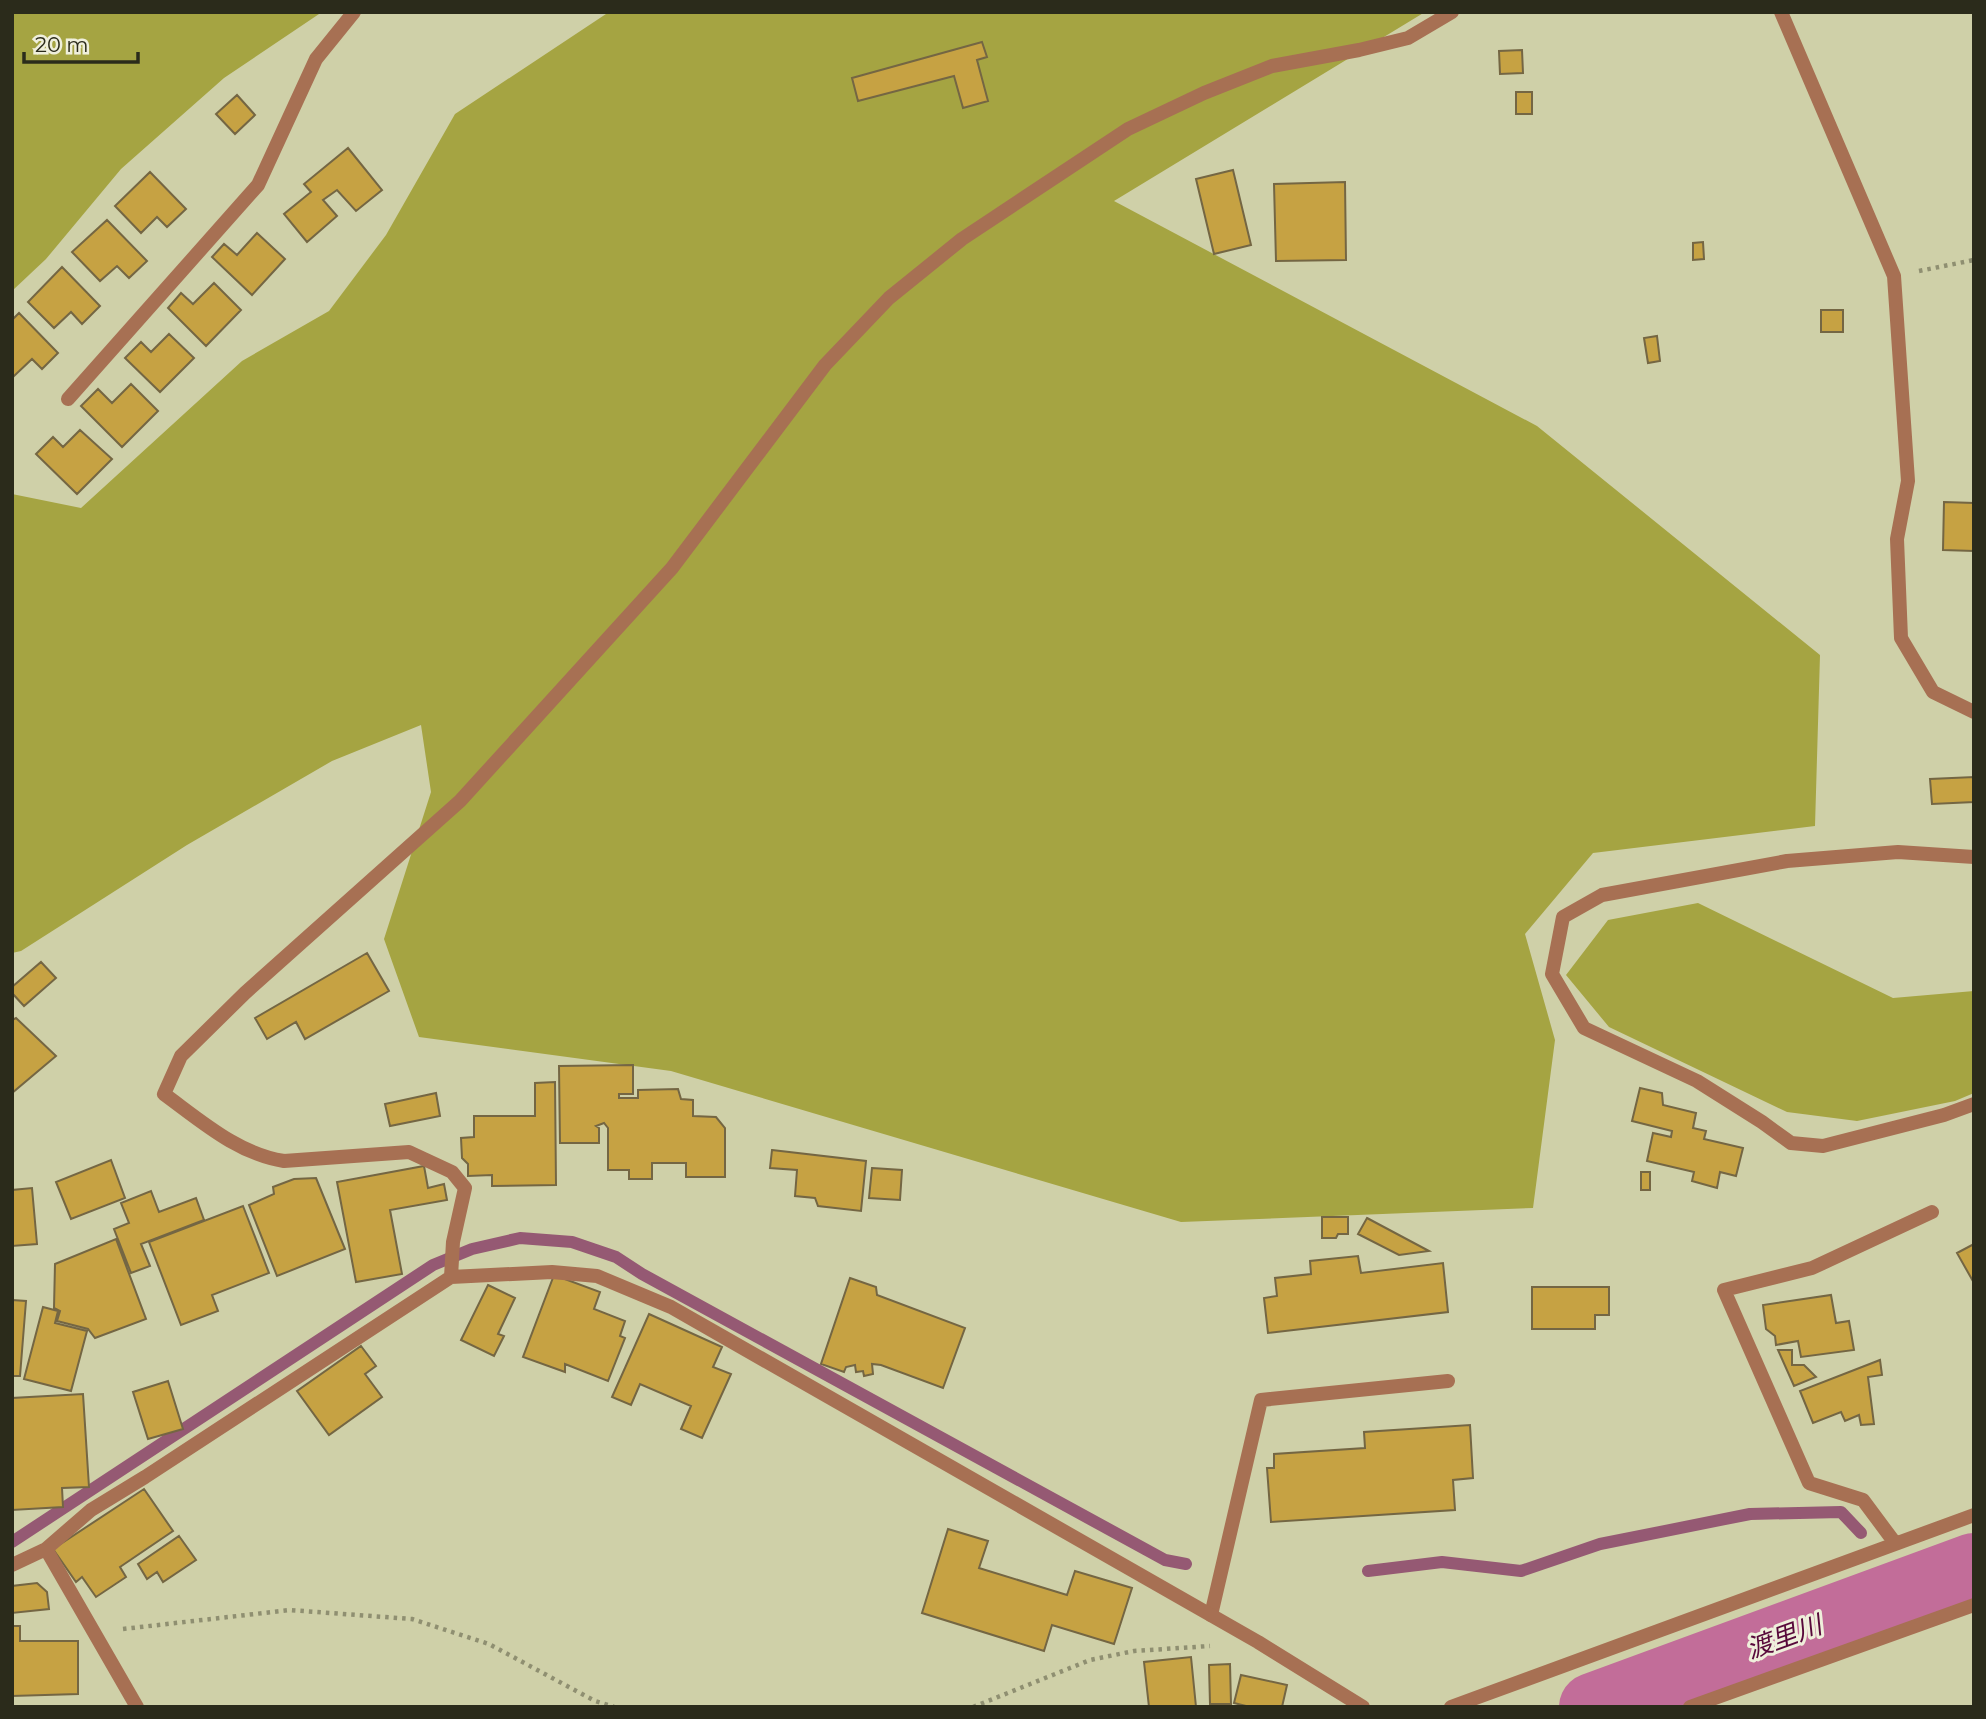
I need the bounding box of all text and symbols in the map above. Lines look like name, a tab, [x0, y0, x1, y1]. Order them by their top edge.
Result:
scale bar	[24, 21, 138, 65]
text: 20 m	[35, 32, 89, 57]
water label: 渡里川	[1742, 1608, 1829, 1665]

